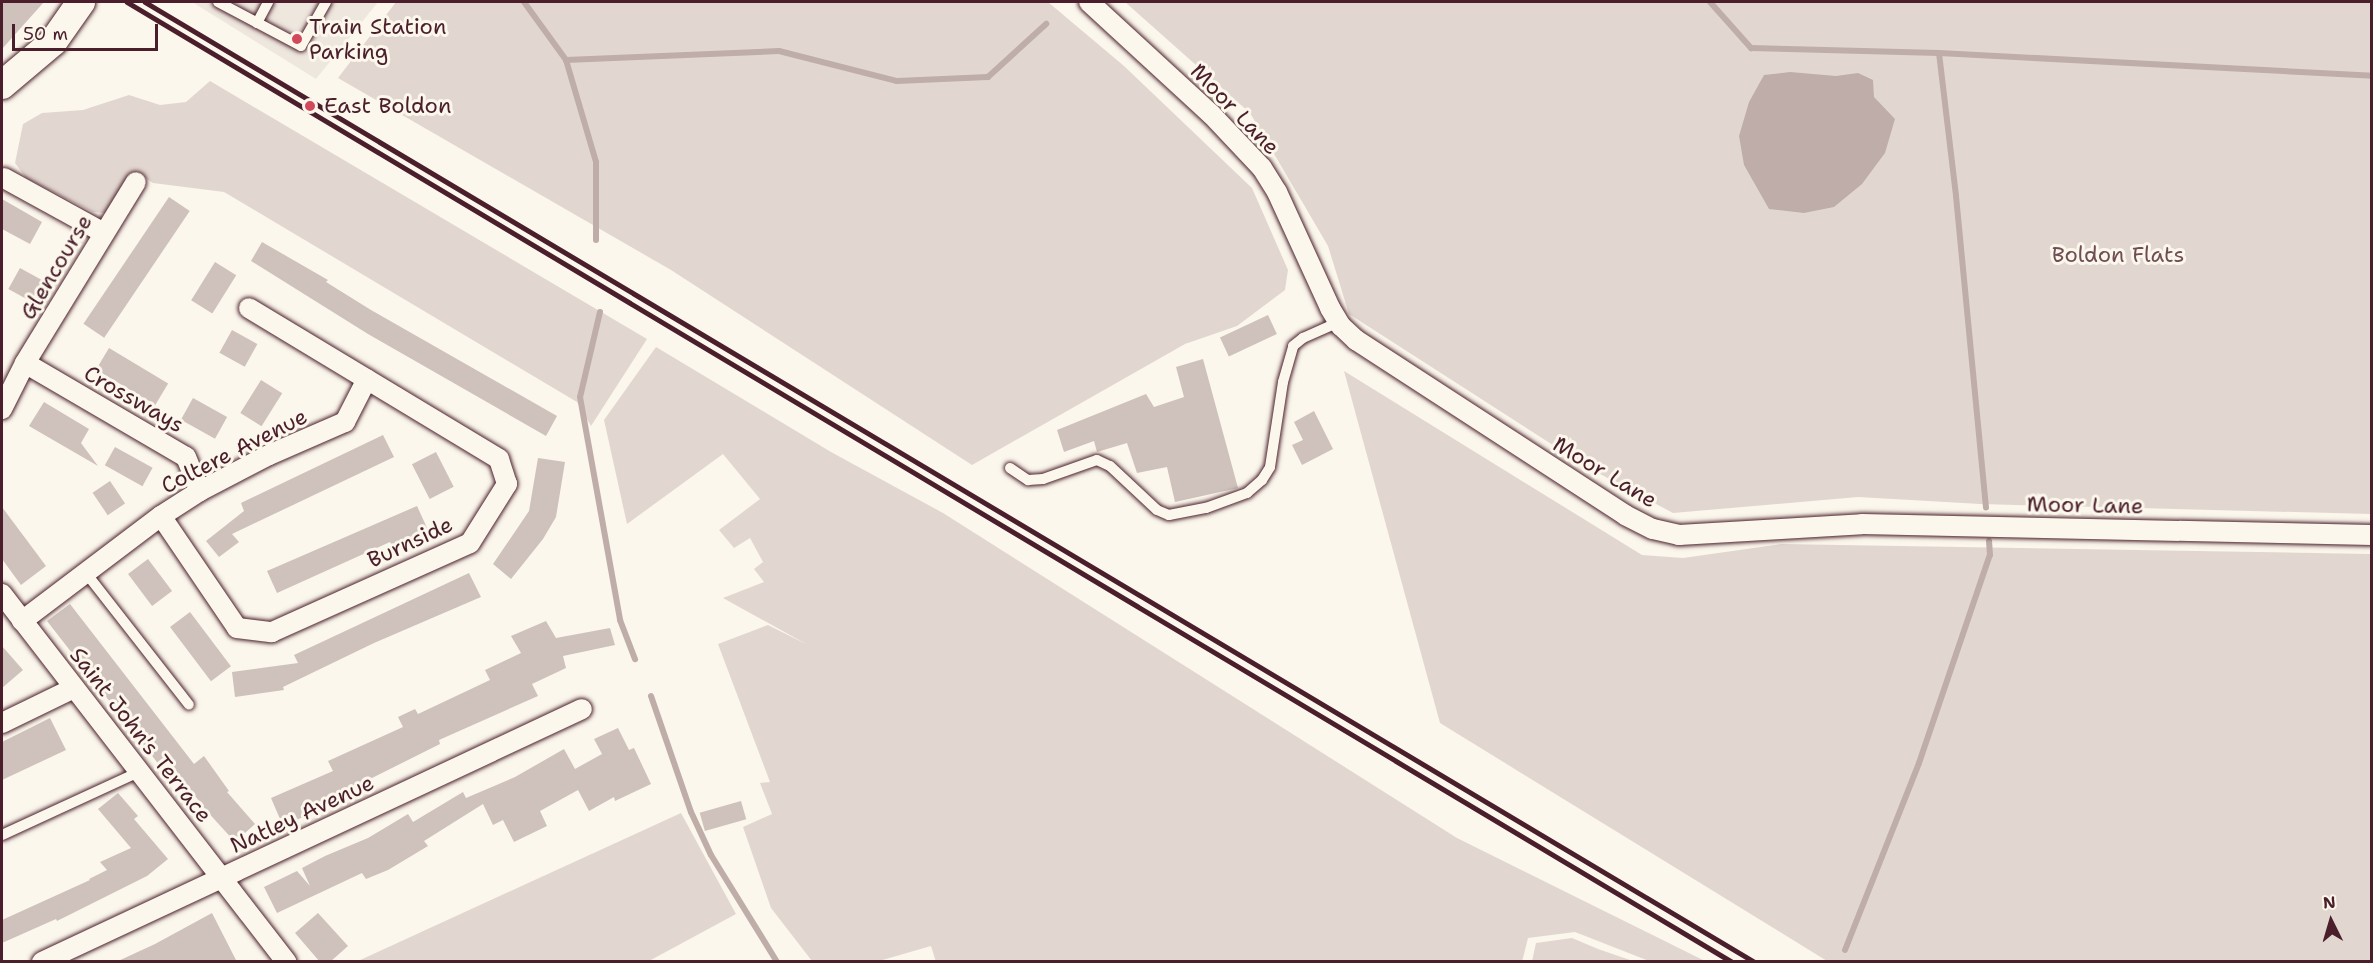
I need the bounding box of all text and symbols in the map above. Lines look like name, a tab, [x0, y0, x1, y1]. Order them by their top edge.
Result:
scale bar	[15, 12, 160, 50]
place label: Train Station Parking	[309, 13, 446, 64]
text: 50 m	[23, 22, 68, 46]
marker: Train Station Parking	[290, 32, 304, 46]
street label: Moor Lane	[1185, 58, 1285, 160]
place label: East Boldon	[324, 93, 451, 119]
marker: East Boldon	[301, 97, 319, 115]
street label: Glencourse	[14, 210, 98, 324]
park label: Boldon Flats	[2052, 242, 2184, 268]
street label: Crossways	[79, 360, 189, 438]
street label: Coltere Avenue	[157, 403, 311, 499]
street label: Moor Lane	[1548, 431, 1662, 513]
street label: Moor Lane	[2026, 491, 2144, 519]
street label: Burnside	[363, 511, 457, 573]
street label: Saint John's Terrace	[64, 642, 218, 828]
street label: Natley Avenue	[226, 769, 378, 859]
north arrow	[2301, 891, 2361, 951]
text: N	[2322, 892, 2337, 914]

